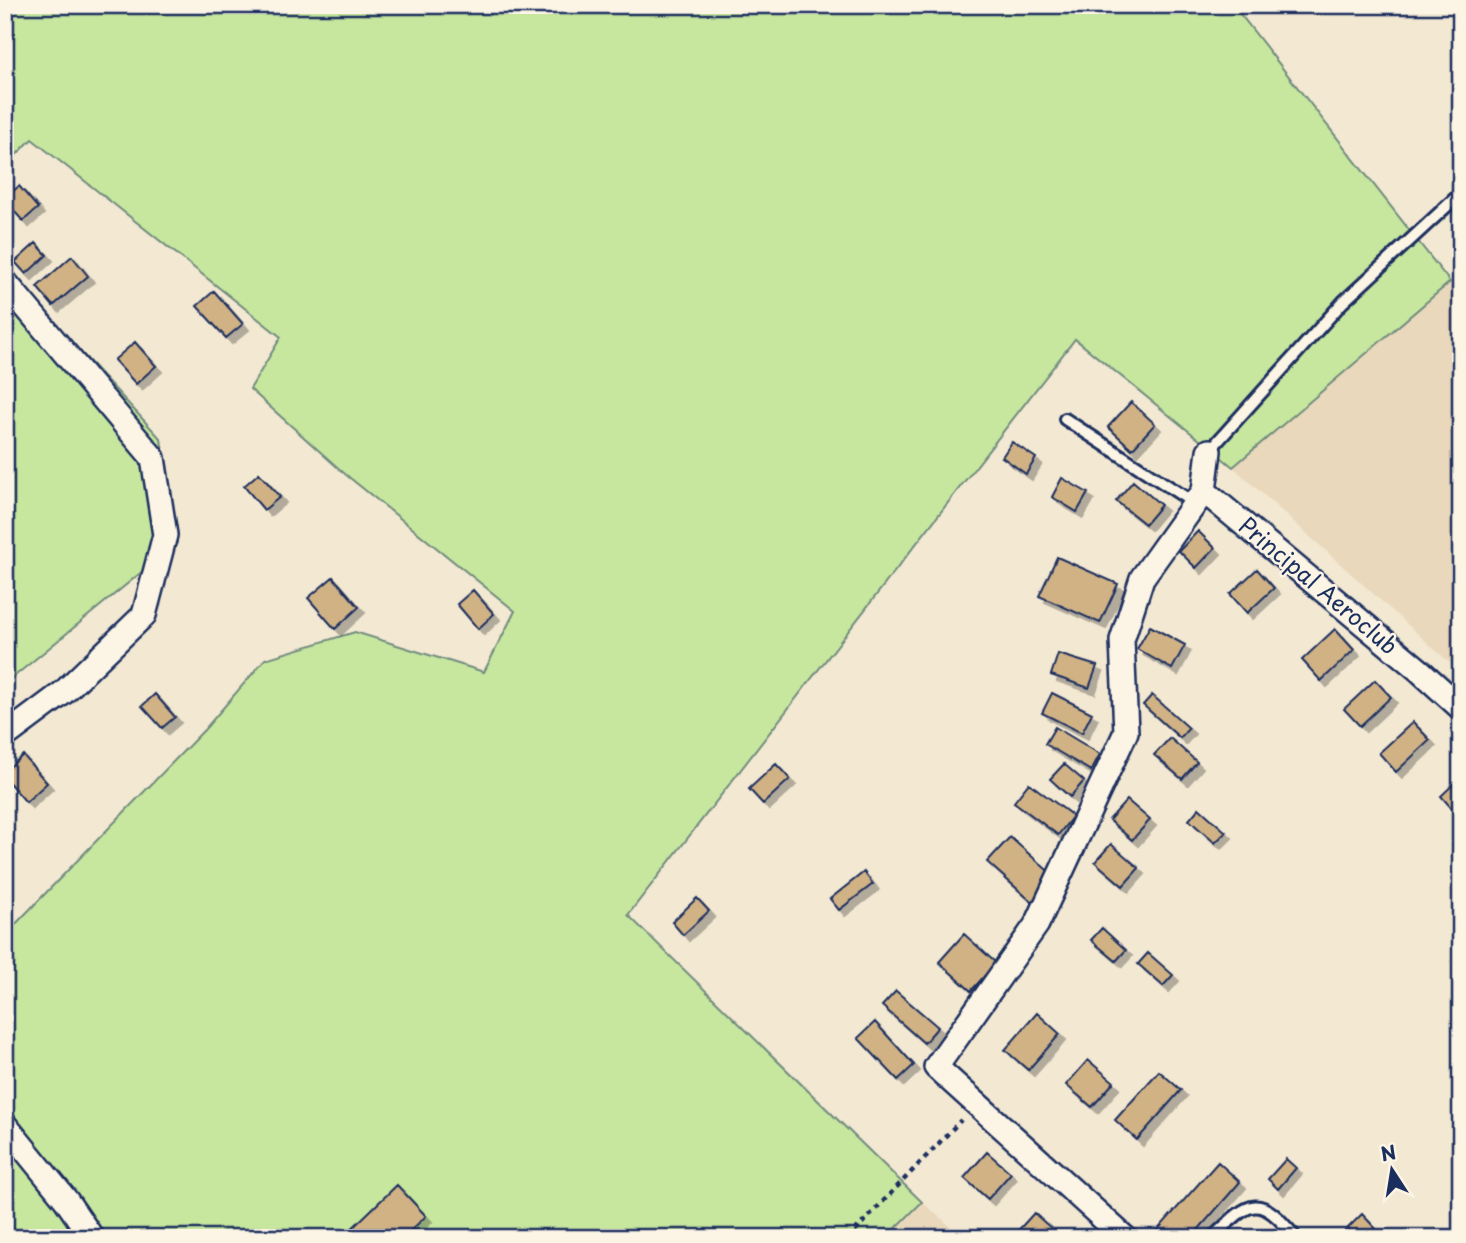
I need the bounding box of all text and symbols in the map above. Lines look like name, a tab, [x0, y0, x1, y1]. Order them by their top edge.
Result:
street label: Principal Aeroclub	[1232, 508, 1406, 662]
north arrow	[1358, 1134, 1428, 1204]
text: N	[1378, 1137, 1399, 1168]

